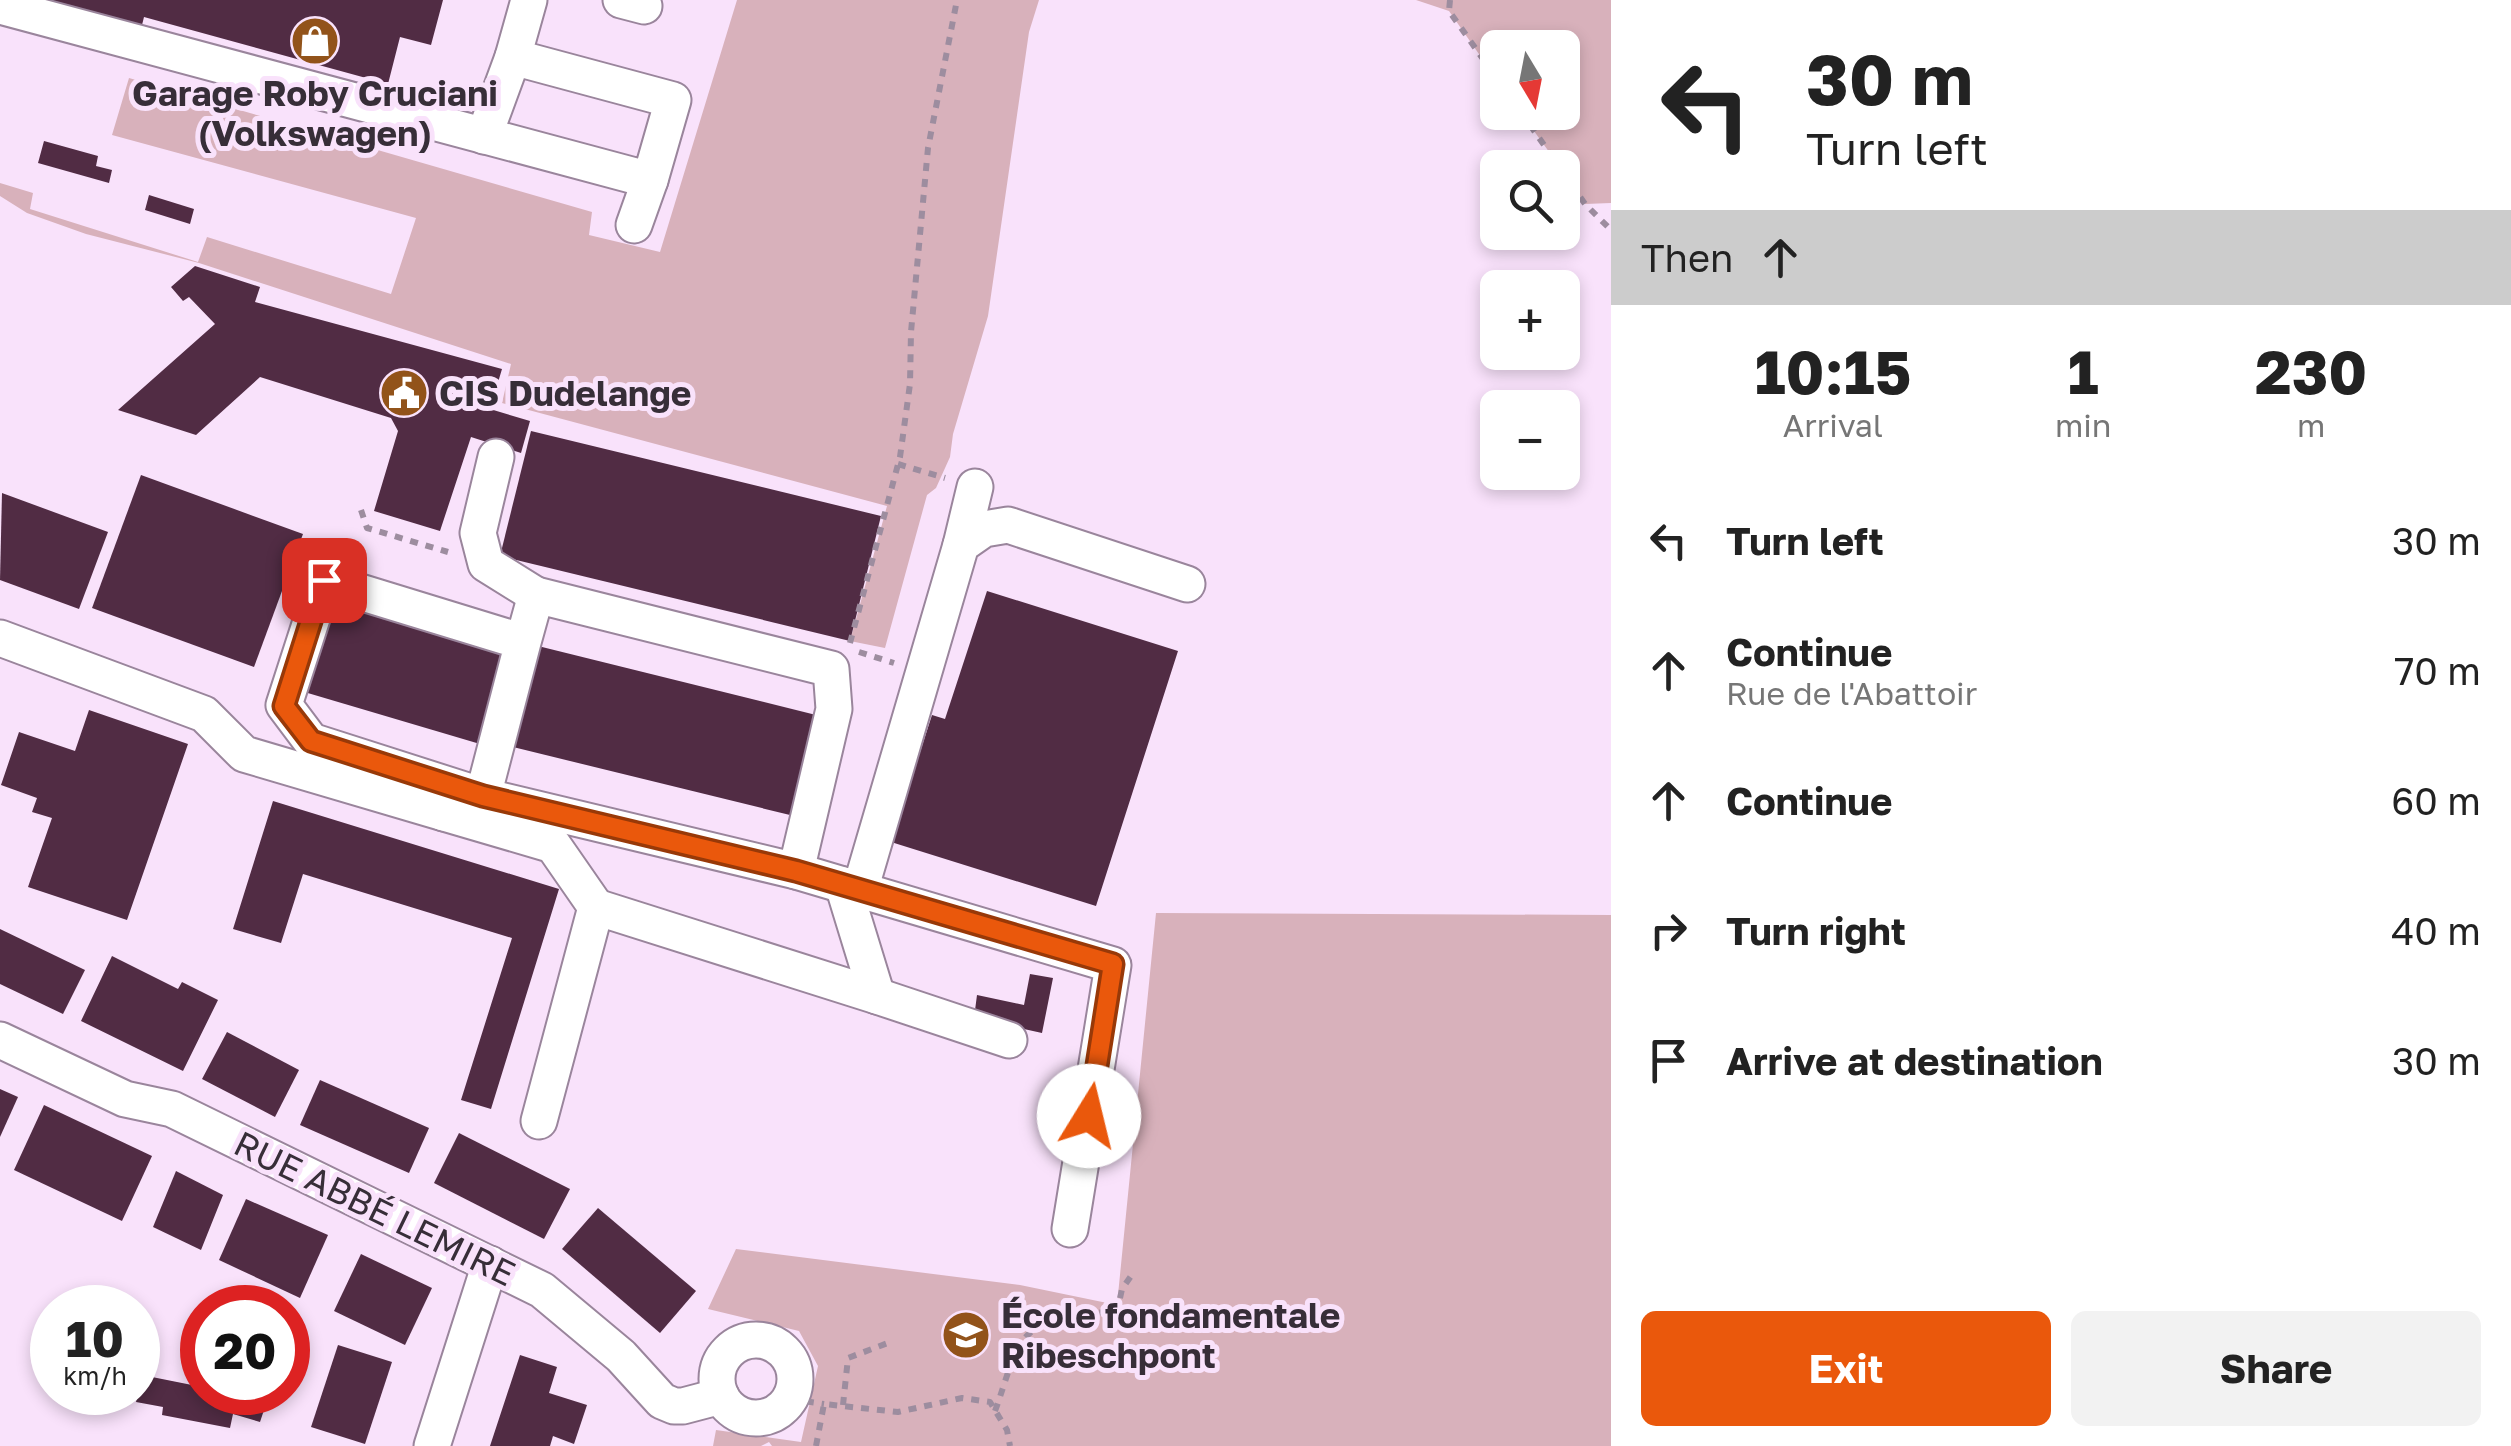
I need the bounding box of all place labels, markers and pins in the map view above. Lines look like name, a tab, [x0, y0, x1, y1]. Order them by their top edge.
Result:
shop icon: Garage Roby Cruciani (Volkswagen)	[289, 15, 341, 67]
place label: Garage Roby Cruciani (Volkswagen)	[132, 72, 498, 154]
public building icon: CIS Dudelange	[378, 367, 430, 419]
place label: CIS Dudelange	[439, 372, 691, 414]
pin	[282, 538, 367, 623]
place label: École fondamentale Ribeschpont	[1001, 1294, 1340, 1376]
school or university icon: École fondamentale Ribeschpont	[940, 1309, 992, 1361]

